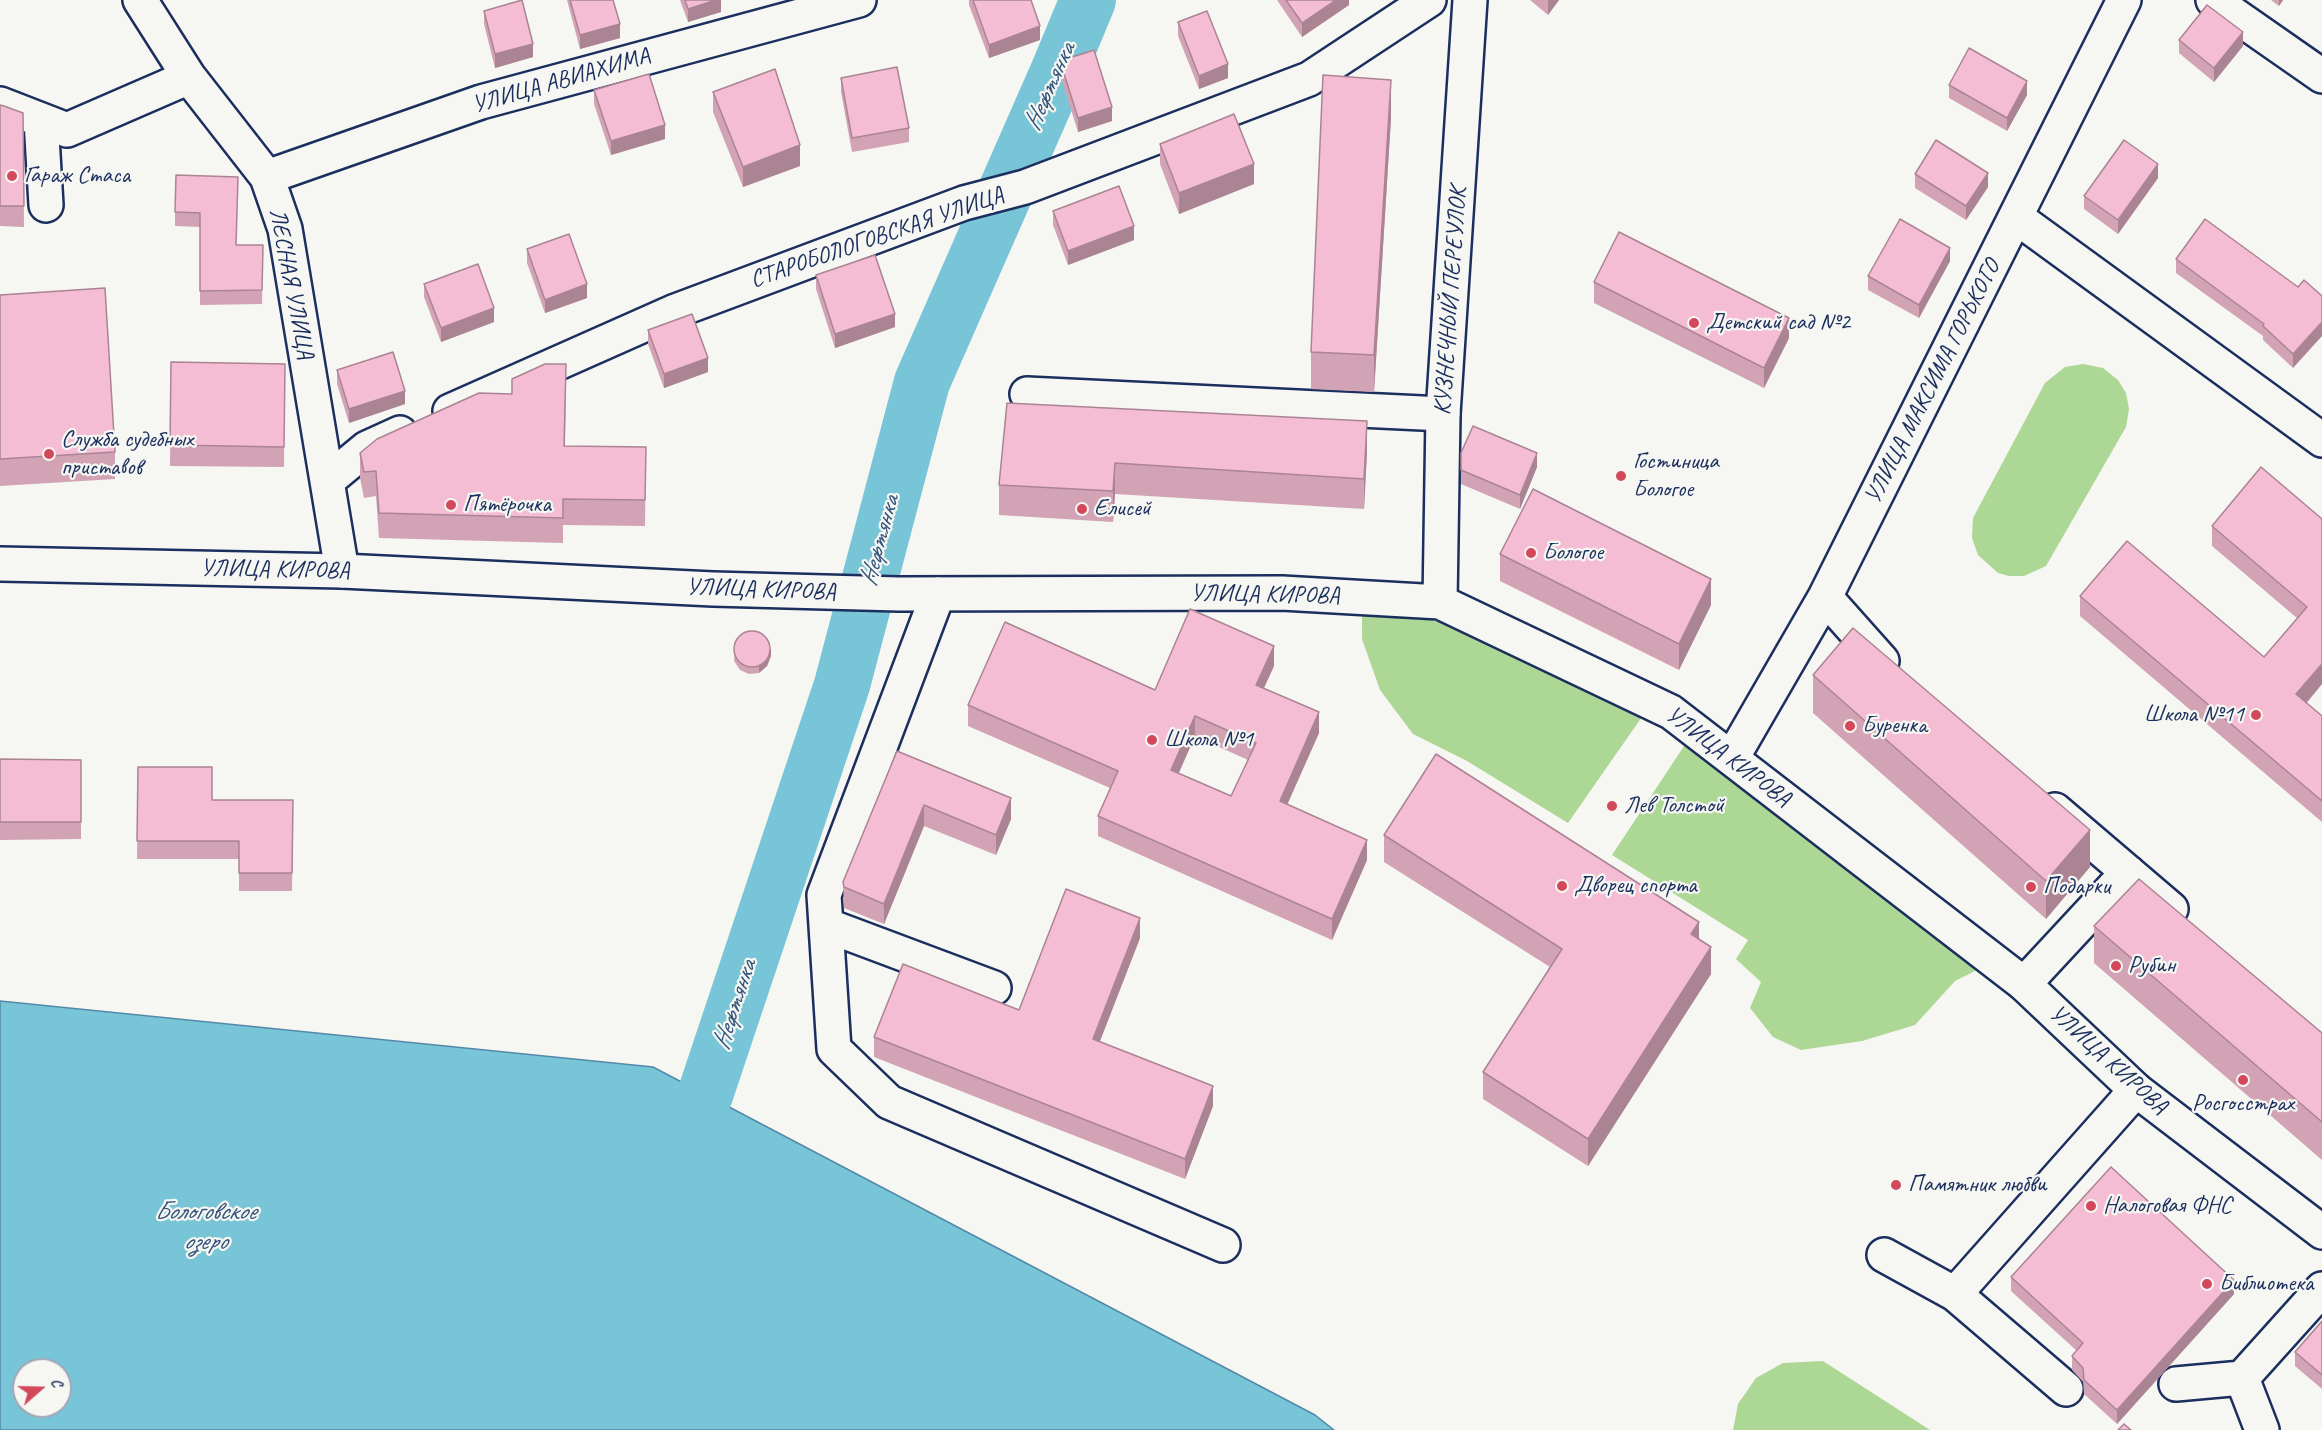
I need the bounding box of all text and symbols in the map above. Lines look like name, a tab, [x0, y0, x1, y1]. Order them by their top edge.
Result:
water label: Нефтянка	[1017, 39, 1083, 135]
street label: УЛИЦА АВИАХИМА	[469, 42, 653, 120]
place label: Гараж Стаса	[24, 162, 130, 190]
marker: Гараж Стаса	[5, 169, 19, 183]
street label: СТАРОБОЛОГОВСКАЯ УЛИЦА	[746, 181, 1008, 295]
street label: КУЗНЕЧНЫЙ ПЕРЕУЛОК	[1429, 186, 1473, 416]
street label: ЛЕСНАЯ УЛИЦА	[262, 206, 320, 362]
street label: УЛИЦА МАКСИМА ГОРЬКОГО	[1859, 255, 2007, 509]
place label: Детский сад №2	[1706, 309, 1850, 337]
marker: Детский сад №2	[1687, 316, 1701, 330]
place label: Служба судебных приставов	[61, 426, 193, 482]
marker: Служба судебных приставов	[42, 447, 56, 461]
place label: Гостиница Бологое	[1633, 448, 1719, 504]
marker: Гостиница Бологое	[1614, 469, 1628, 483]
place label: Пятёрочка	[463, 491, 551, 519]
water label: Нефтянка	[853, 492, 907, 590]
place label: Елисей	[1094, 495, 1151, 523]
marker: Пятёрочка	[444, 498, 458, 512]
marker: Елисей	[1075, 502, 1089, 516]
place label: Бологое	[1543, 539, 1603, 567]
marker: Бологое	[1524, 546, 1538, 560]
street label: УЛИЦА КИРОВА	[200, 554, 350, 586]
street label: УЛИЦА КИРОВА	[686, 573, 836, 607]
street label: УЛИЦА КИРОВА	[1190, 579, 1340, 611]
street label: УЛИЦА КИРОВА	[1660, 701, 1796, 813]
place label: Школа №11	[2144, 701, 2244, 729]
marker: Школа №11	[2249, 708, 2263, 722]
place label: Буренка	[1862, 712, 1927, 740]
marker: Буренка	[1843, 719, 1857, 733]
place label: Школа №1	[1164, 726, 1253, 754]
marker: Школа №1	[1145, 733, 1159, 747]
place label: Лев Толстой	[1624, 792, 1724, 820]
marker: Лев Толстой	[1605, 799, 1619, 813]
place label: Дворец спорта	[1574, 872, 1697, 900]
place label: Подарки	[2043, 873, 2110, 901]
marker: Дворец спорта	[1555, 879, 1569, 893]
marker: Подарки	[2024, 880, 2038, 894]
place label: Рубин	[2128, 952, 2175, 980]
water label: Нефтянка	[706, 956, 764, 1054]
marker: Рубин	[2109, 959, 2123, 973]
street label: УЛИЦА КИРОВА	[2043, 999, 2173, 1121]
marker: Росгосстрах	[2236, 1073, 2250, 1087]
place label: Росгосстрах	[2192, 1090, 2294, 1118]
place label: Памятник любви	[1908, 1171, 2046, 1199]
marker: Памятник любви	[1889, 1178, 1903, 1192]
place label: Налоговая ФНС	[2103, 1192, 2232, 1220]
water label: Бологовское озеро	[155, 1196, 255, 1258]
marker: Налоговая ФНС	[2084, 1199, 2098, 1213]
place label: Библиотека	[2219, 1270, 2313, 1298]
marker: Библиотека	[2200, 1277, 2214, 1291]
north arrow	[12, 1358, 72, 1418]
text: С	[46, 1375, 68, 1390]

